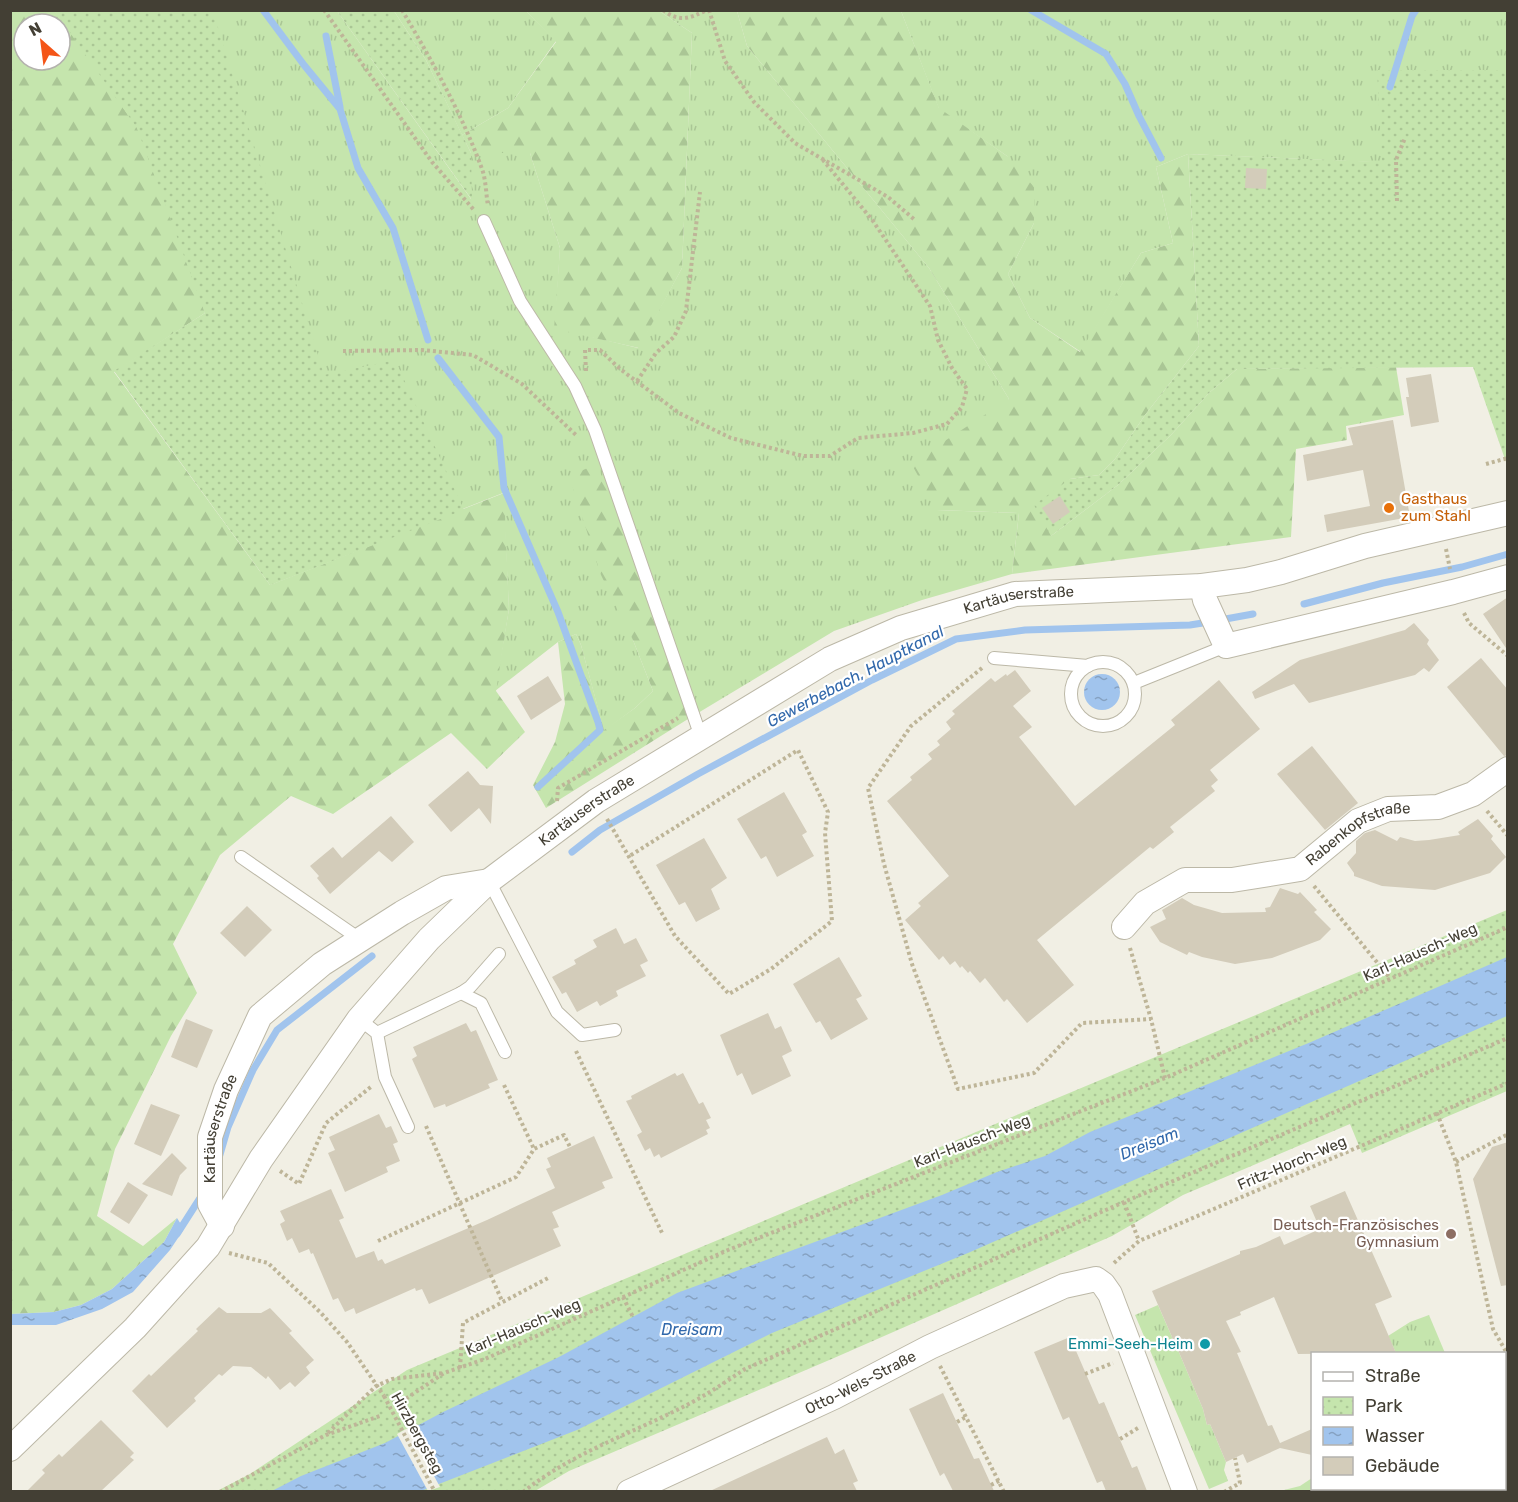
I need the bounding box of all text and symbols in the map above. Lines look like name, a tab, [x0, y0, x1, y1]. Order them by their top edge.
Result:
north arrow	[12, 12, 72, 72]
text: N	[26, 18, 45, 40]
place label: Gasthaus zum Stahl	[1401, 490, 1471, 525]
marker: Gasthaus zum Stahl	[1382, 501, 1396, 515]
street label: Kartäuserstraße	[961, 582, 1074, 618]
water label: Gewerbebach, Hauptkanal	[763, 621, 948, 731]
street label: Kartäuserstraße	[535, 771, 638, 850]
street label: Rabenkopfstraße	[1302, 799, 1411, 869]
street label: Karl-Hausch-Weg	[1360, 919, 1480, 985]
street label: Kartäuserstraße	[201, 1071, 241, 1183]
street label: Karl-Hausch-Weg	[911, 1111, 1033, 1171]
water label: Dreisam	[1117, 1123, 1181, 1164]
street label: Fritz-Horch-Weg	[1235, 1132, 1349, 1194]
place label: Deutsch-Französisches Gymnasium	[1273, 1216, 1439, 1251]
marker: Deutsch-Französisches Gymnasium	[1444, 1227, 1458, 1241]
street label: Karl-Hausch-Weg	[463, 1295, 583, 1359]
water label: Dreisam	[661, 1320, 723, 1339]
place label: Emmi-Seeh-Heim	[1068, 1335, 1193, 1353]
marker: Emmi-Seeh-Heim	[1198, 1337, 1212, 1351]
street label: Otto-Wels-Straße	[802, 1347, 919, 1418]
legend	[1311, 1352, 1506, 1490]
text: Straße	[1365, 1365, 1421, 1387]
street label: Hirzbergsteg	[387, 1389, 447, 1477]
text: Park	[1365, 1395, 1403, 1417]
text: Wasser	[1365, 1425, 1424, 1447]
text: Gebäude	[1365, 1455, 1440, 1477]

